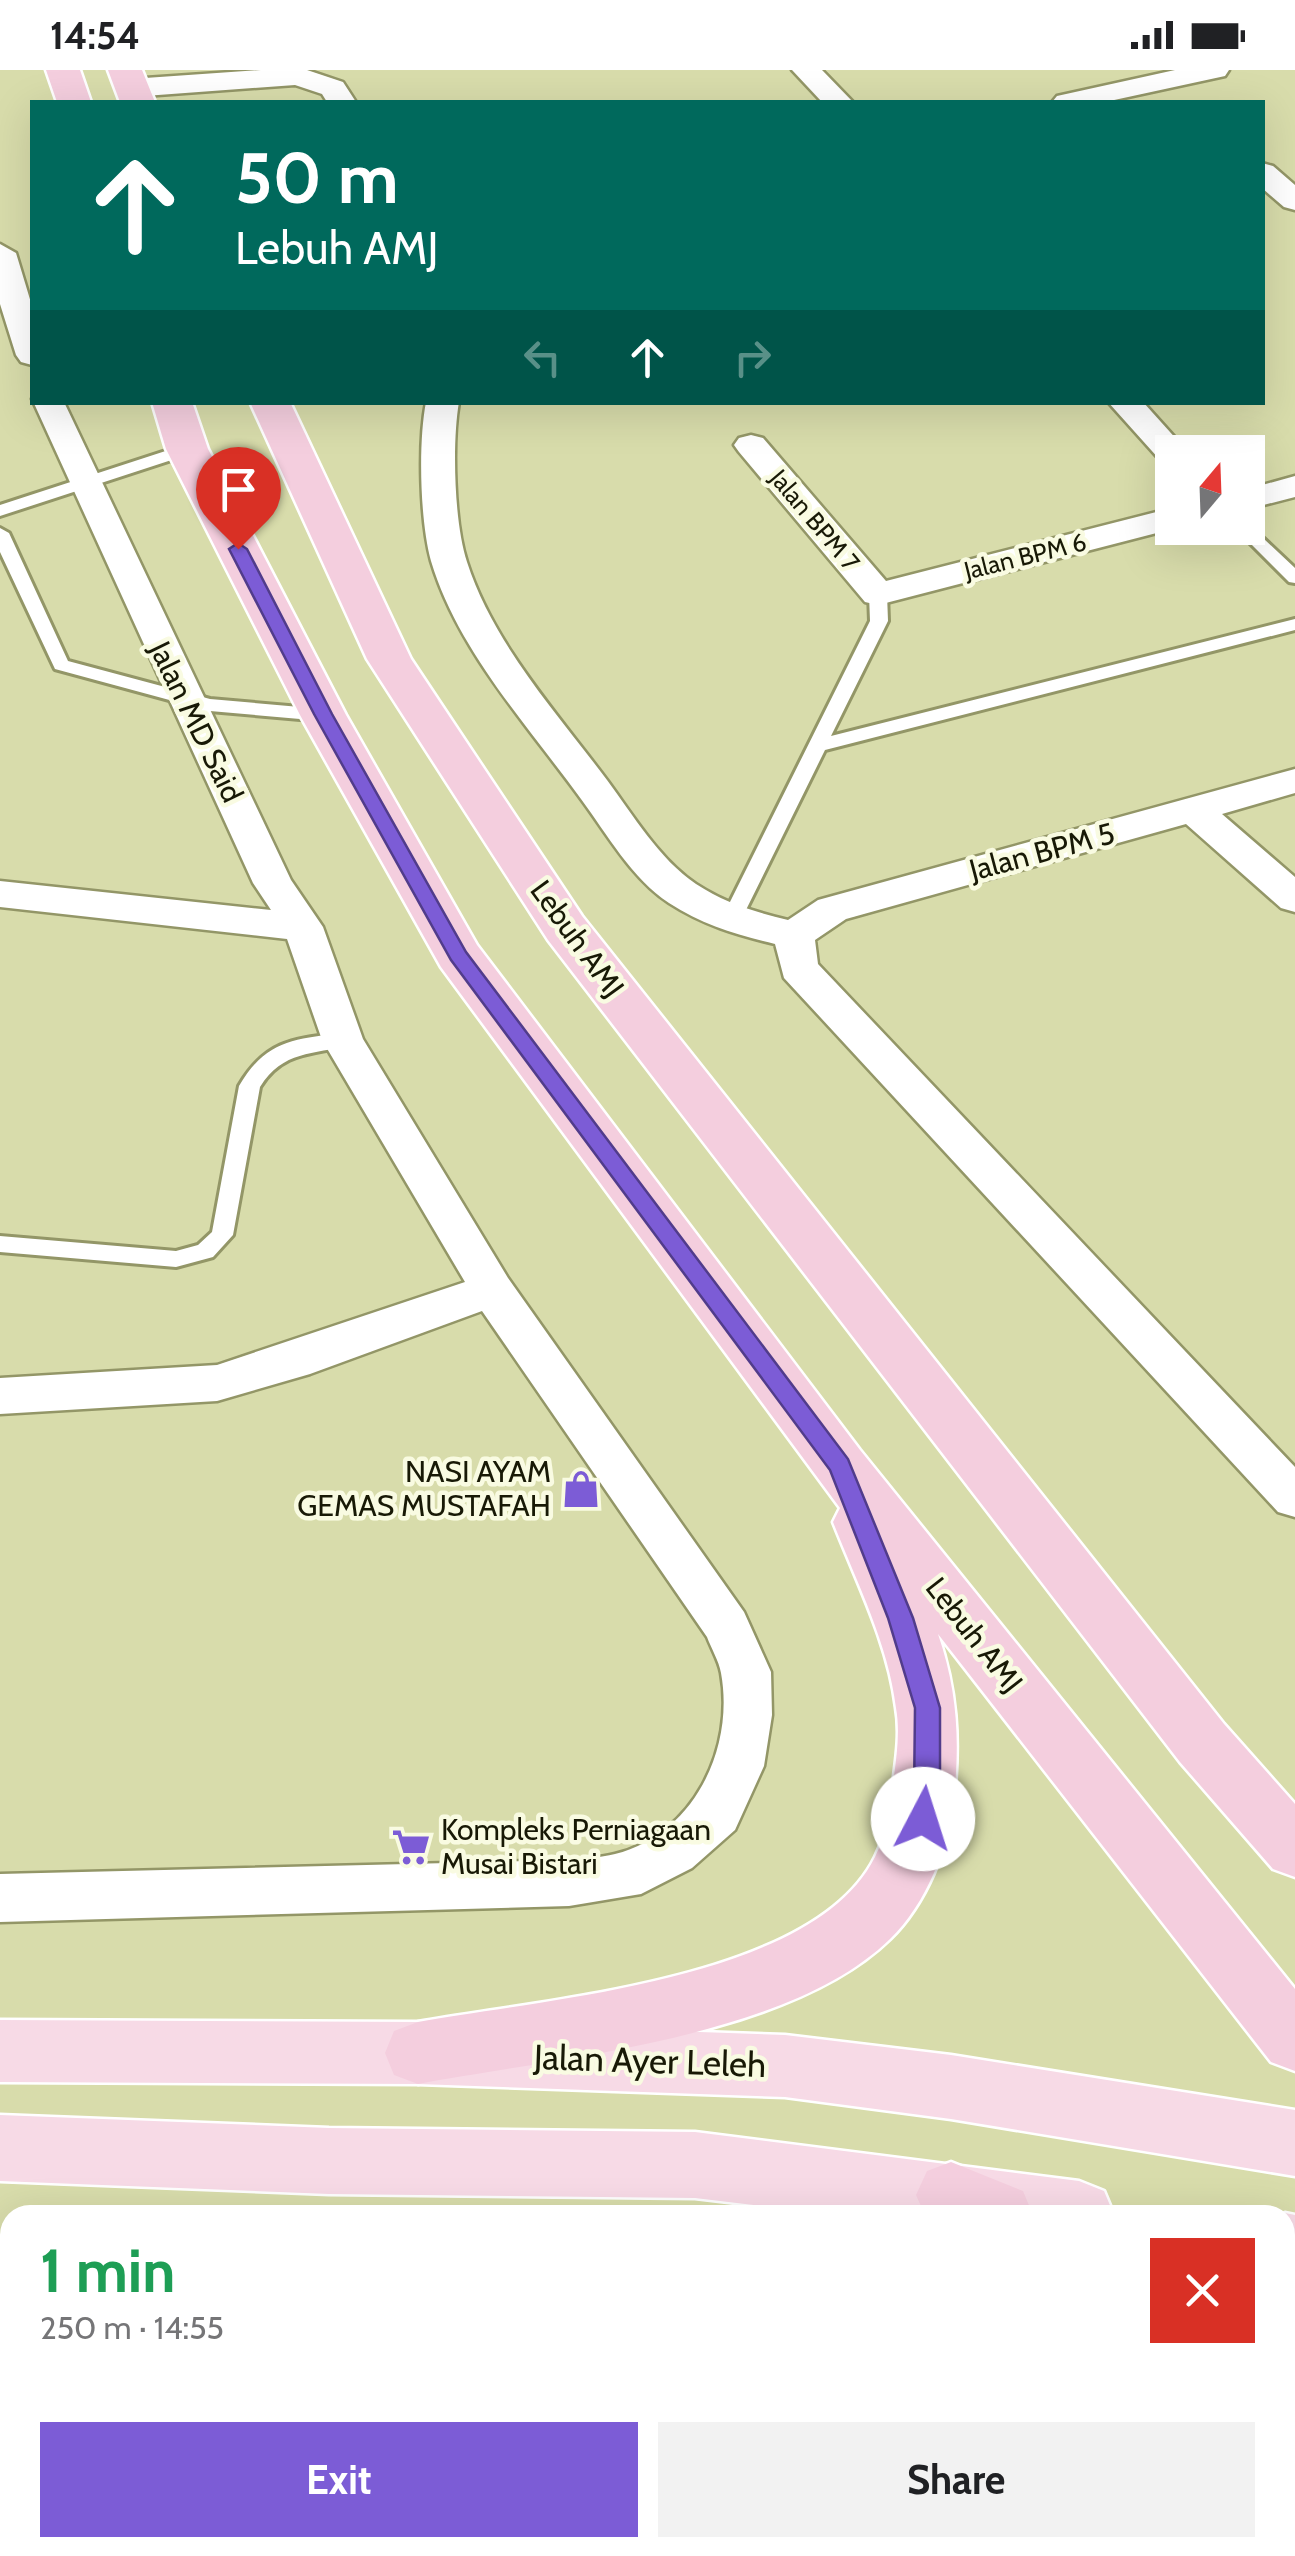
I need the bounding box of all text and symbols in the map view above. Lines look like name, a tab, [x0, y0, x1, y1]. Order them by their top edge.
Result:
text: 14:54	[50, 12, 140, 59]
text: 50 m	[235, 135, 399, 221]
icon: ahead	[70, 140, 200, 270]
text: Lebuh AMJ	[235, 221, 439, 275]
icon: left	[515, 330, 570, 385]
icon: ahead	[620, 330, 675, 385]
icon: right	[725, 330, 780, 385]
north arrow	[1155, 435, 1265, 545]
map controls	[1155, 435, 1265, 545]
pin	[196, 447, 281, 550]
icon: arrive	[211, 462, 266, 517]
street label: Jalan BPM 7	[763, 462, 866, 577]
street label: Jalan BPM 6	[960, 526, 1089, 586]
street label: Jalan MD Said	[141, 634, 251, 808]
street label: Jalan BPM 5	[964, 814, 1119, 889]
street label: Lebuh AMJ	[523, 873, 632, 1005]
place label: NASI AYAM GEMAS MUSTAFAH	[297, 1453, 551, 1524]
shop icon: NASI AYAM GEMAS MUSTAFAH	[560, 1468, 602, 1510]
street label: Lebuh AMJ	[918, 1570, 1031, 1700]
position arrow	[871, 1767, 975, 1871]
place label: Kompleks Perniagaan Musai Bistari	[441, 1811, 711, 1882]
supermarket icon: Kompleks Perniagaan Musai Bistari	[390, 1826, 432, 1868]
street label: Jalan Ayer Leleh	[532, 2035, 767, 2086]
text: 1 min	[40, 2234, 175, 2307]
button: close	[1150, 2238, 1255, 2343]
text: 250 m · 14:55	[40, 2308, 224, 2347]
button: Exit	[40, 2422, 638, 2537]
button: Share	[658, 2422, 1255, 2537]

